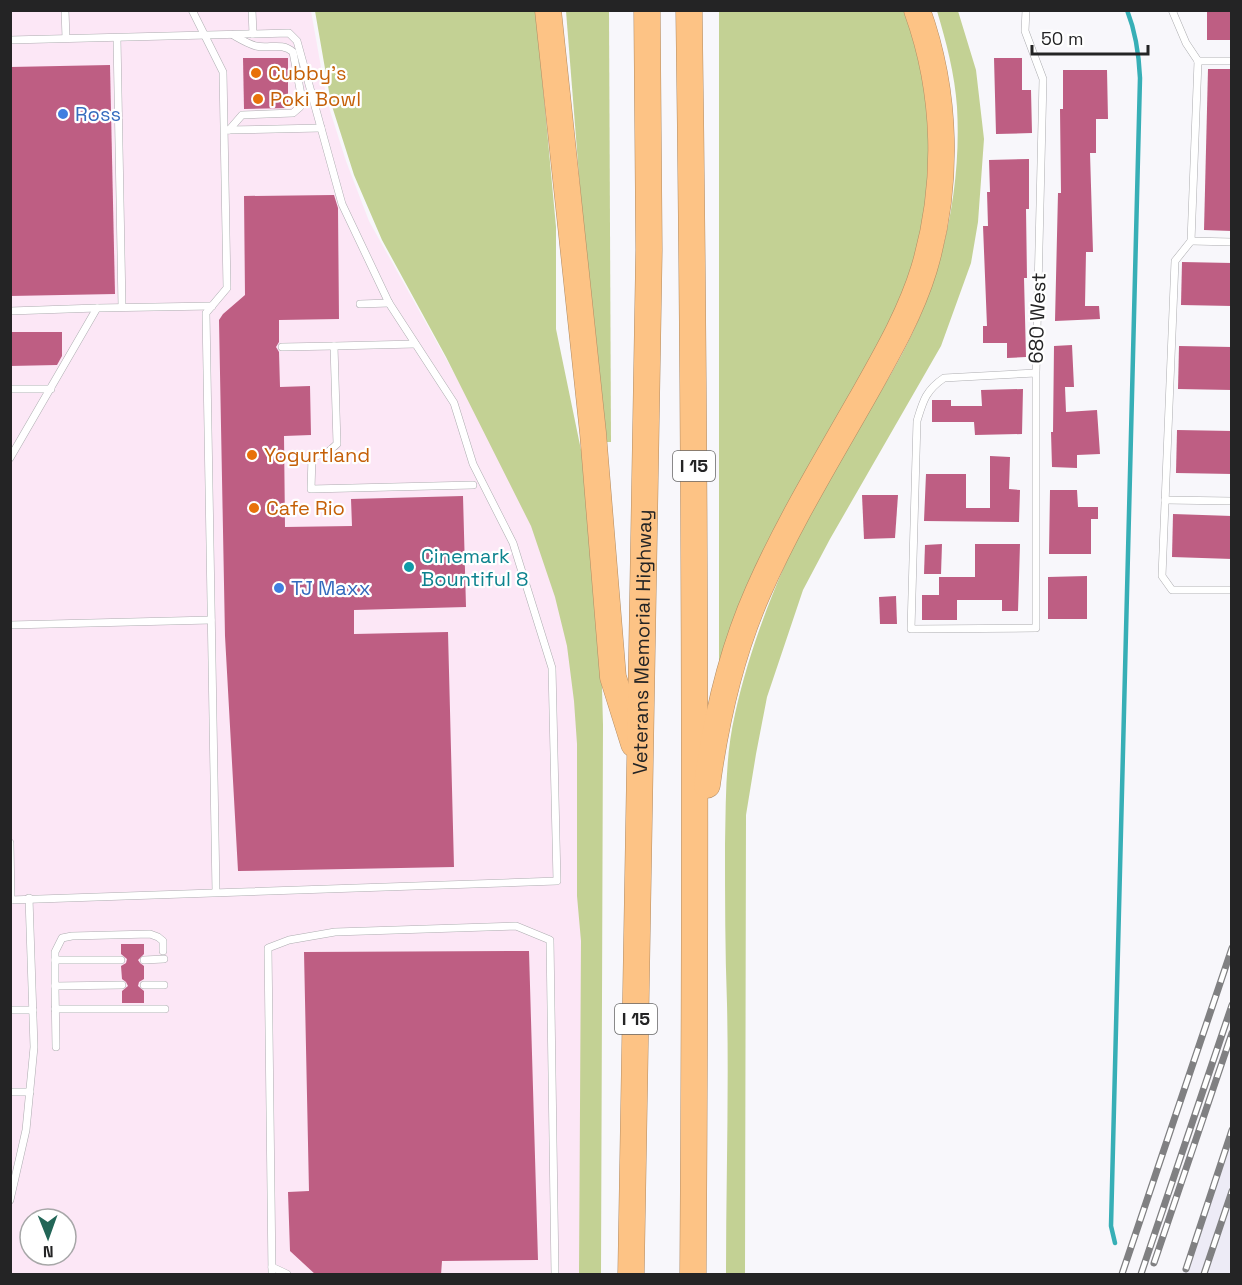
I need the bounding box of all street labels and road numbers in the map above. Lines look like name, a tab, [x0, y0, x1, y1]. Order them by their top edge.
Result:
street label: 680 West	[1022, 272, 1052, 364]
road number: I 15	[673, 451, 715, 481]
street label: Veterans Memorial Highway	[627, 509, 657, 775]
road number: I 15	[615, 1004, 657, 1034]

